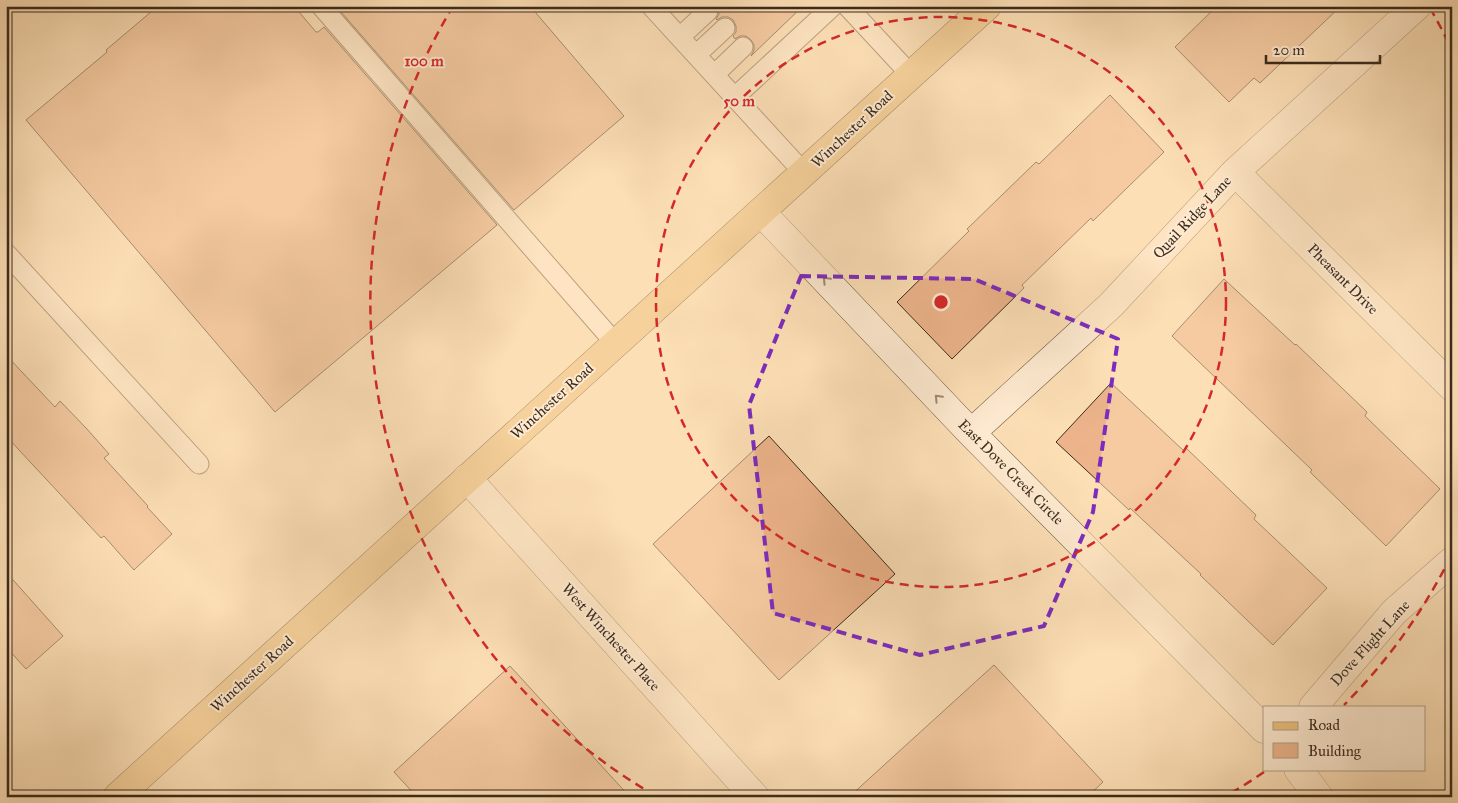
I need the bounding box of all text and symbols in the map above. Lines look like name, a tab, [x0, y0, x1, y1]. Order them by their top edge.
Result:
scale bar	[1266, 32, 1379, 64]
text: 20 m	[1273, 41, 1305, 59]
text: 100 m	[404, 52, 444, 70]
street label: Winchester Road	[807, 86, 897, 171]
text: 50 m	[723, 92, 755, 110]
street label: Quail Ridge Lane	[1149, 172, 1235, 262]
street label: Pheasant Drive	[1304, 240, 1382, 318]
one-way arrow	[823, 277, 832, 286]
centre of rings	[932, 293, 950, 311]
street label: Winchester Road	[507, 359, 597, 443]
one-way arrow	[935, 395, 944, 404]
street label: East Dove Creek Circle	[954, 415, 1068, 529]
street label: West Winchester Place	[558, 579, 664, 695]
street label: Dove Flight Lane	[1327, 596, 1413, 690]
street label: Winchester Road	[207, 632, 297, 716]
legend	[1263, 706, 1426, 770]
text: Road	[1308, 716, 1340, 734]
text: Building	[1308, 742, 1362, 760]

